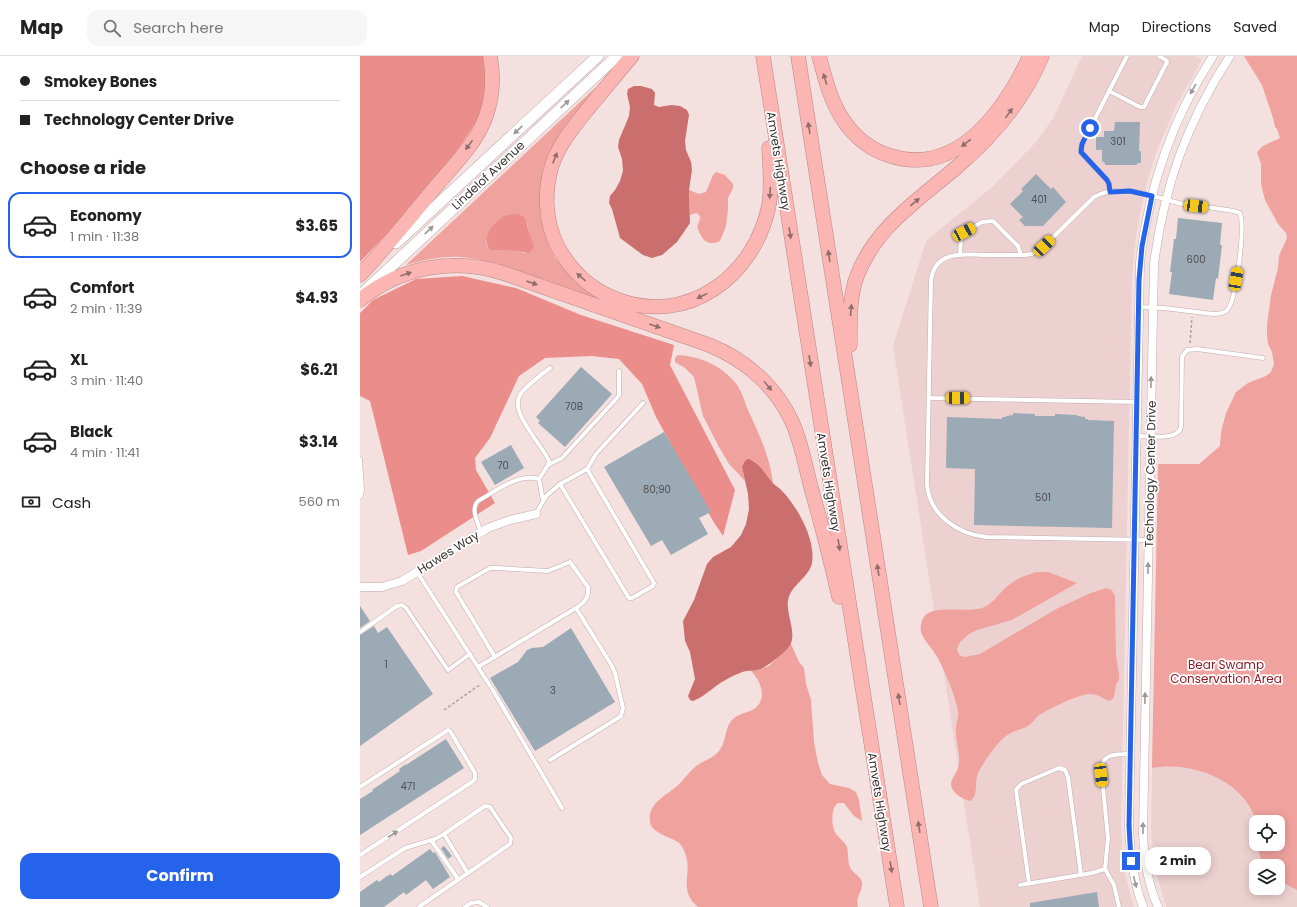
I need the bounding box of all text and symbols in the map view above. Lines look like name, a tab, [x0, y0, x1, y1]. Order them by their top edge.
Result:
search box	[87, 10, 367, 46]
text: Map	[20, 14, 63, 41]
icon: search	[101, 17, 123, 39]
text: Search here	[133, 17, 224, 38]
text: Map	[1089, 17, 1120, 37]
text: Directions	[1142, 17, 1211, 37]
text: Saved	[1233, 17, 1277, 37]
text: Smokey Bones	[44, 71, 157, 92]
one-way arrow	[822, 72, 828, 84]
one-way arrow	[1190, 83, 1197, 95]
one-way arrow	[561, 100, 570, 109]
one-way arrow	[1005, 108, 1013, 119]
text: Technology Center Drive	[44, 109, 234, 130]
street label: Amvets Highway	[763, 110, 795, 212]
route start	[1081, 119, 1099, 137]
one-way arrow	[806, 122, 812, 134]
one-way arrow	[513, 125, 523, 135]
house number: 301	[1110, 134, 1126, 149]
street label: Lindelof Avenue	[448, 137, 528, 213]
one-way arrow	[960, 139, 971, 147]
one-way arrow	[465, 140, 474, 151]
one-way arrow	[552, 153, 558, 164]
text: Choose a ride	[20, 155, 146, 180]
one-way arrow	[766, 187, 773, 199]
house number: 401	[1031, 192, 1047, 207]
one-way arrow	[909, 198, 920, 207]
car	[1183, 199, 1209, 213]
text: Economy	[70, 205, 142, 226]
icon: car	[22, 207, 58, 243]
text: $3.65	[296, 215, 338, 236]
car	[951, 221, 977, 243]
one-way arrow	[424, 225, 434, 235]
text: 1 min · 11:38	[70, 227, 139, 246]
one-way arrow	[787, 227, 793, 239]
car	[1031, 233, 1057, 259]
one-way arrow	[826, 250, 832, 262]
house number: 600	[1187, 252, 1205, 267]
car	[1228, 266, 1244, 292]
one-way arrow	[400, 271, 412, 277]
one-way arrow	[576, 272, 586, 282]
text: Comfort	[70, 277, 134, 298]
icon: car	[22, 279, 58, 315]
one-way arrow	[527, 281, 539, 287]
text: $4.93	[295, 287, 338, 308]
one-way arrow	[696, 293, 707, 299]
text: 2 min · 11:39	[70, 299, 143, 318]
one-way arrow	[848, 304, 854, 316]
one-way arrow	[649, 324, 661, 330]
text: XL	[70, 349, 88, 370]
icon: car	[22, 351, 58, 387]
one-way arrow	[808, 355, 814, 367]
text: $6.21	[300, 359, 338, 380]
text: 3 min · 11:40	[70, 371, 143, 390]
one-way arrow	[1148, 376, 1155, 388]
one-way arrow	[763, 381, 772, 392]
car	[946, 392, 970, 404]
house number: 70B	[565, 399, 583, 414]
street label: Technology Center Drive	[1140, 400, 1160, 548]
text: Black	[70, 421, 113, 442]
icon: car	[22, 423, 58, 459]
text: $3.14	[299, 431, 338, 452]
street label: Amvets Highway	[813, 431, 845, 533]
text: 4 min · 11:41	[70, 443, 140, 462]
house number: 70	[497, 458, 509, 473]
house number: 80;90	[643, 482, 671, 497]
house number: 501	[1035, 490, 1051, 505]
icon: cash	[20, 491, 42, 513]
text: Cash	[52, 492, 91, 513]
text: 560 m	[299, 492, 340, 511]
street label: Hawes Way	[414, 526, 482, 578]
one-way arrow	[836, 539, 842, 551]
one-way arrow	[1145, 561, 1151, 574]
one-way arrow	[875, 564, 881, 576]
park label: Bear Swamp Conservation Area	[1170, 656, 1282, 687]
house number: 1	[384, 657, 388, 672]
house number: 3	[550, 683, 556, 698]
one-way arrow	[1142, 691, 1148, 704]
one-way arrow	[896, 692, 902, 705]
street label: Amvets Highway	[864, 751, 896, 853]
car	[1094, 762, 1108, 788]
house number: 471	[401, 779, 415, 794]
map controls	[1249, 815, 1285, 895]
button: locate	[1249, 815, 1285, 851]
one-way arrow	[916, 821, 922, 833]
one-way arrow	[1140, 821, 1146, 834]
one-way arrow	[388, 830, 398, 838]
callout: 2 min	[1145, 847, 1211, 875]
text: 2 min	[1160, 851, 1196, 870]
route end	[1122, 852, 1140, 870]
button: Confirm	[20, 853, 340, 899]
button: layers	[1249, 859, 1285, 895]
one-way arrow	[888, 861, 894, 873]
one-way arrow	[1132, 876, 1138, 888]

